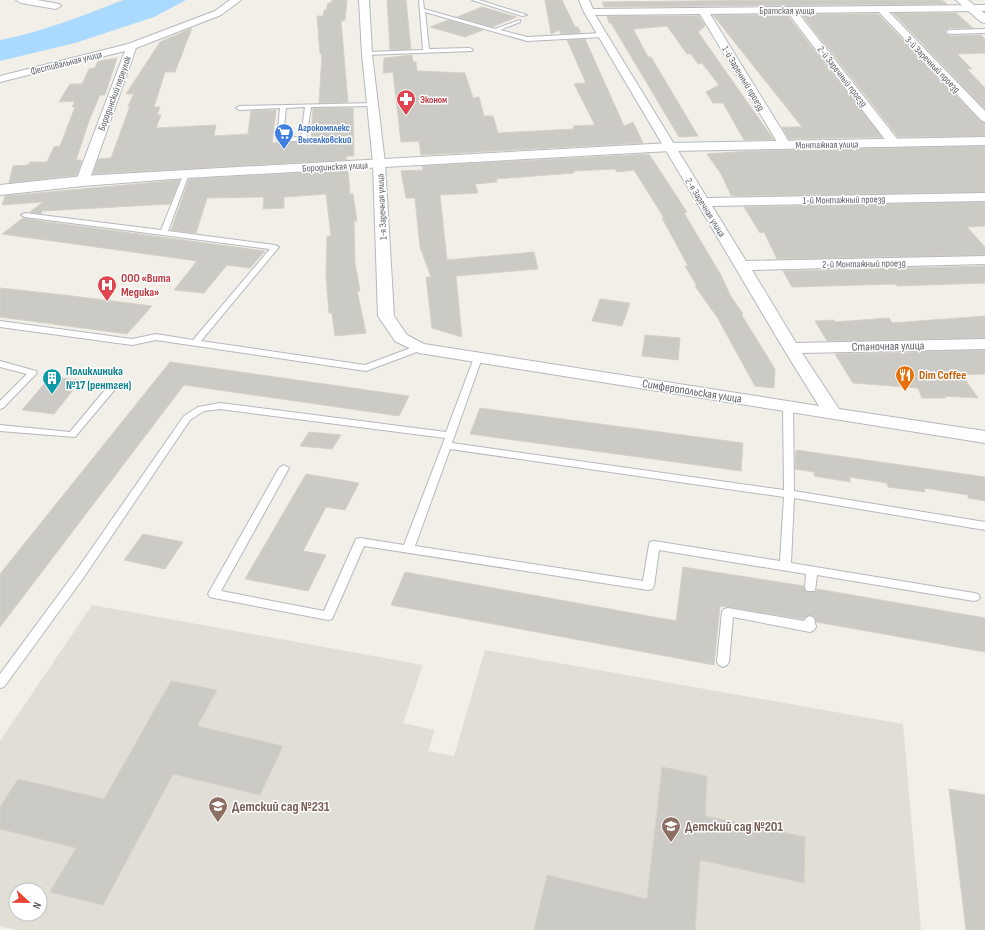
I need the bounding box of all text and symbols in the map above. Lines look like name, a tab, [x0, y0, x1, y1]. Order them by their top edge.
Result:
street label: Братская улица	[759, 5, 815, 17]
street label: 3-й Заречный проезд	[902, 34, 962, 96]
street label: 1-й Заречный проезд	[719, 44, 767, 113]
street label: 2-й Заречный проезд	[815, 44, 870, 109]
street label: Фестивальная улица	[29, 48, 103, 78]
street label: Бородинский переулок	[96, 54, 134, 132]
pharmacy icon: Эконом	[395, 88, 417, 116]
place label: Эконом	[420, 94, 447, 106]
supermarket icon: Агрокомплекс Выселковский	[273, 122, 295, 150]
place label: Агрокомплекс Выселковский	[297, 122, 351, 146]
street label: Монтажная улица	[795, 138, 859, 152]
street label: Бородинская улица	[302, 159, 368, 175]
street label: 1-я Заречная улица	[374, 173, 390, 240]
street label: 2-я Заречная улица	[682, 176, 728, 239]
street label: 1-й Монтажный проезд	[802, 193, 886, 207]
street label: 2-й Монтажный проезд	[822, 257, 906, 271]
place label: ООО «Вита Медика»	[121, 271, 171, 300]
hospital icon: ООО «Вита Медика»	[96, 274, 118, 302]
street label: Станочная улица	[852, 338, 925, 355]
place label: Поликлиника №17 (рентген)	[66, 364, 132, 393]
restaurant icon: Dim Coffee	[894, 364, 916, 392]
building icon: Поликлиника №17 (рентген)	[41, 367, 63, 395]
place label: Dim Coffee	[919, 368, 966, 383]
street label: Симферопольская улица	[641, 376, 743, 407]
school or university icon: Детский сад №231	[207, 795, 229, 823]
place label: Детский сад №231	[232, 798, 330, 815]
school or university icon: Детский сад №201	[660, 815, 682, 843]
place label: Детский сад №201	[685, 818, 783, 835]
north arrow	[8, 882, 48, 922]
text: N	[30, 900, 44, 911]

